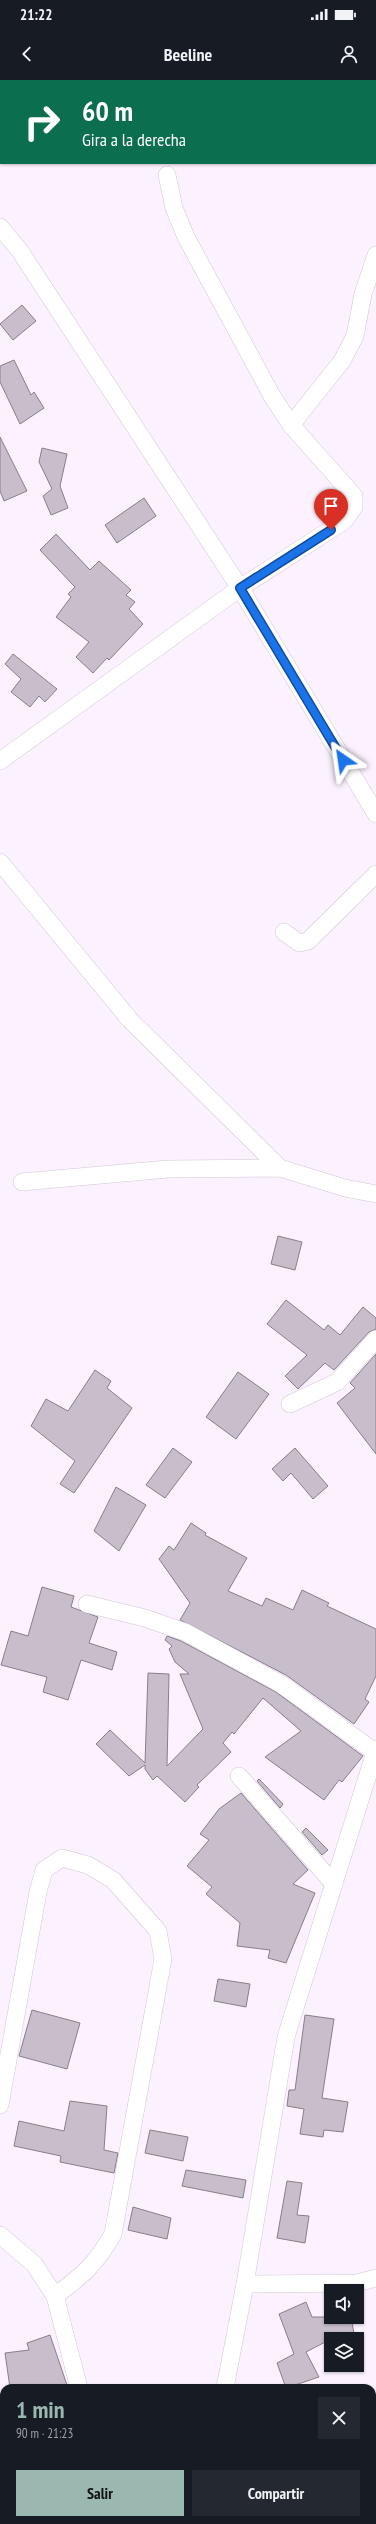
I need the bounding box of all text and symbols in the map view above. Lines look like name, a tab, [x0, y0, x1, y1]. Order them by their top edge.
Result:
text: 21:22	[20, 5, 52, 24]
icon: back	[16, 43, 38, 65]
text: Beeline	[164, 43, 212, 66]
icon: person	[338, 43, 360, 65]
text: 60 m	[82, 92, 133, 129]
icon: right	[16, 96, 68, 148]
text: Gira a la derecha	[82, 128, 186, 151]
pin	[314, 489, 348, 530]
icon: arrive	[320, 495, 342, 517]
position arrow	[322, 739, 364, 781]
map controls	[324, 2284, 364, 2372]
button: sound	[324, 2284, 364, 2324]
button: layers	[324, 2332, 364, 2372]
text: 1 min	[16, 2394, 64, 2425]
button: close	[318, 2397, 360, 2439]
text: 90 m · 21:23	[16, 2425, 73, 2442]
button: Salir	[16, 2470, 184, 2516]
button: Compartir	[192, 2470, 360, 2516]

